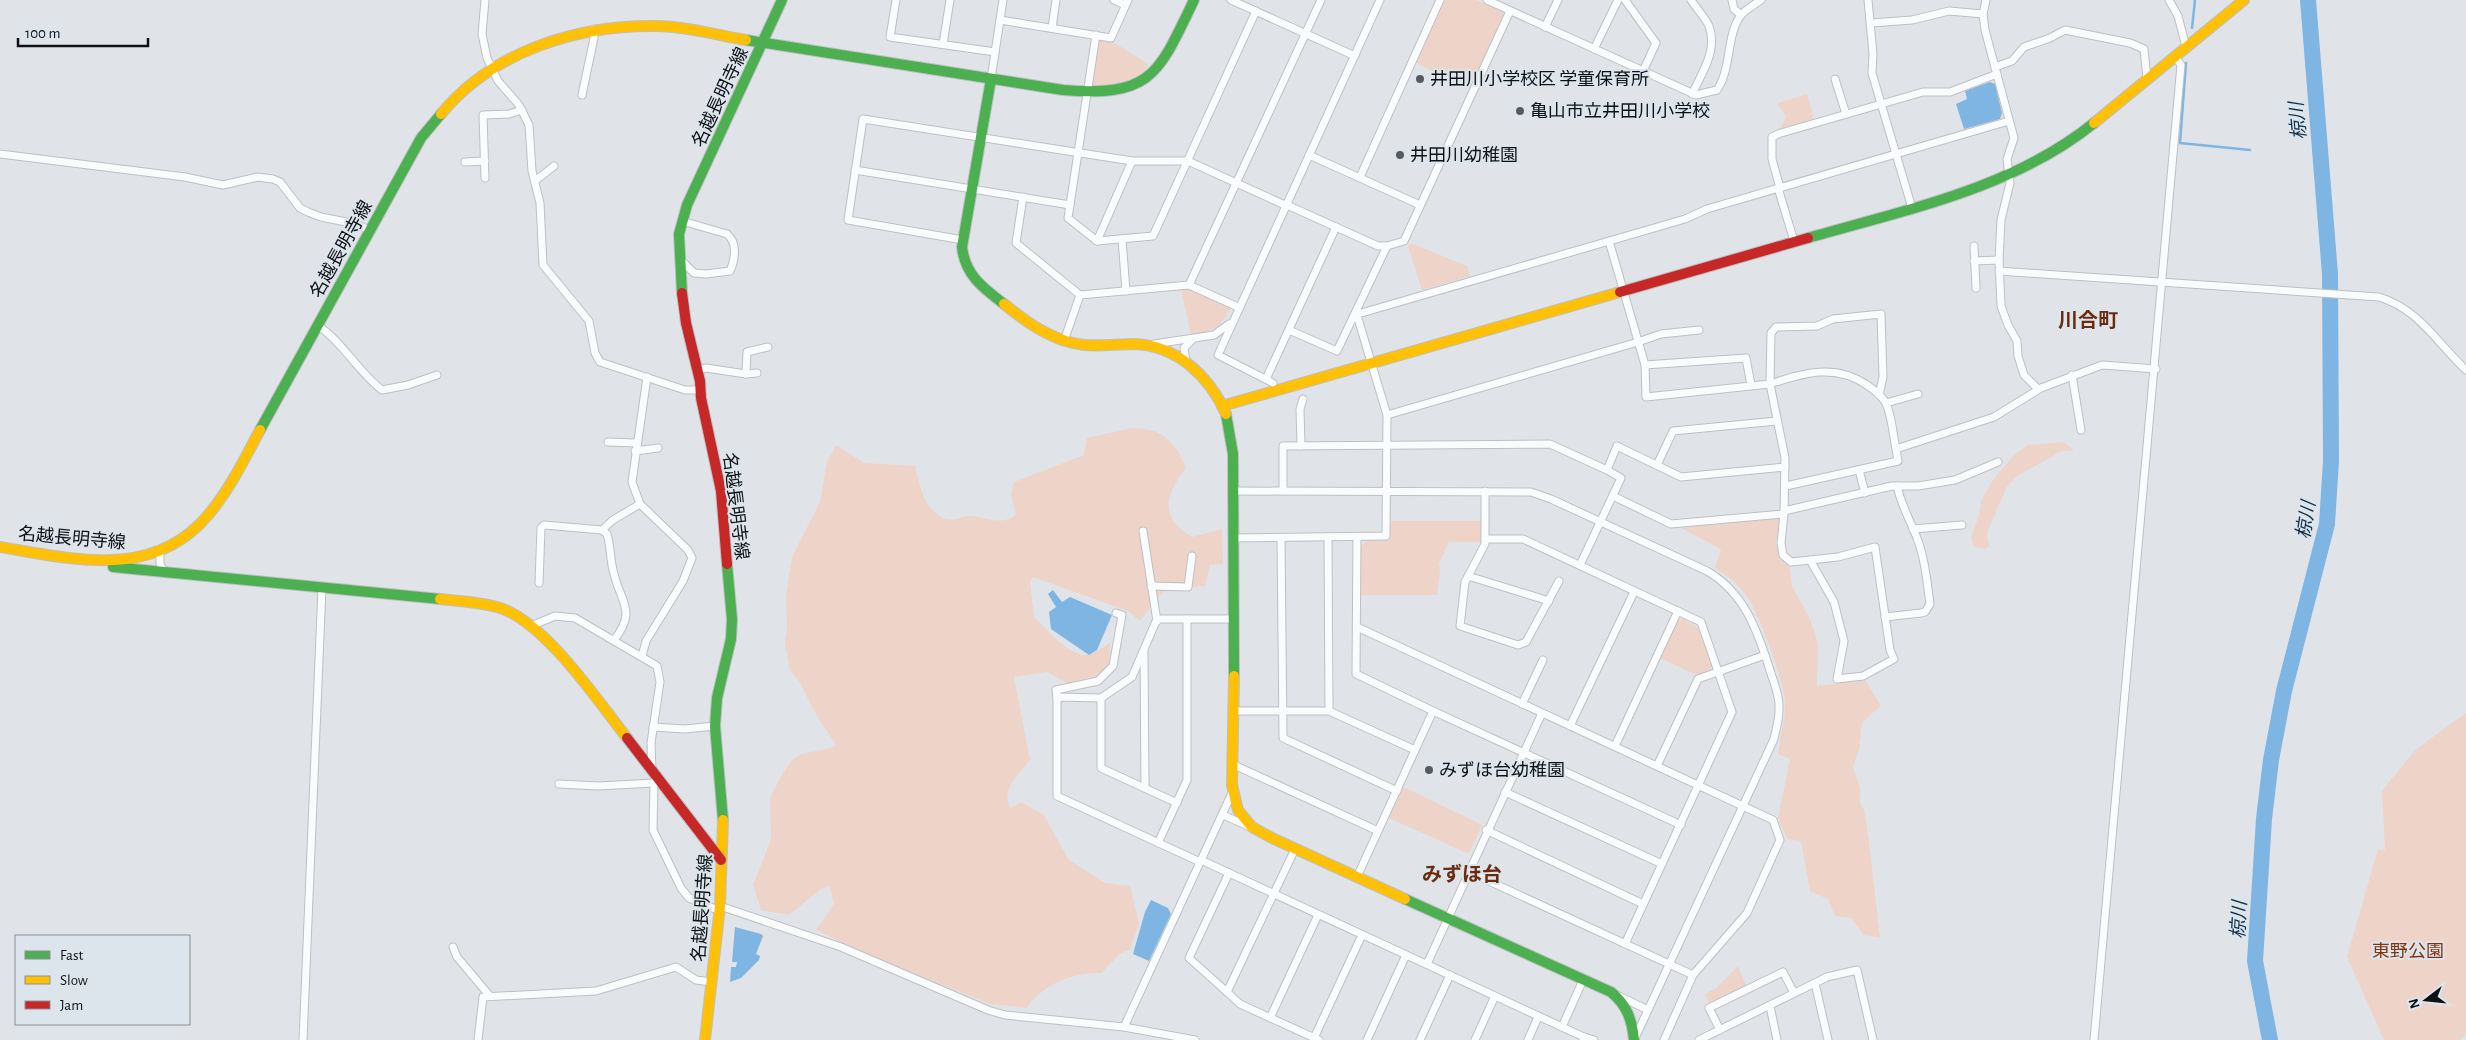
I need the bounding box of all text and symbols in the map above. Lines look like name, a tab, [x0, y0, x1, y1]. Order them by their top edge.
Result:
scale bar	[18, 15, 148, 47]
text: 100 m	[25, 26, 60, 41]
street label: 名越長明寺線	[688, 44, 752, 150]
place label: 井田川小学校区 学童保育所	[1430, 69, 1649, 89]
marker: 井田川小学校区 学童保育所	[1414, 73, 1426, 85]
water label: 椋川	[2286, 99, 2310, 141]
place label: 亀山市立井田川小学校	[1530, 101, 1710, 121]
marker: 亀山市立井田川小学校	[1514, 105, 1526, 117]
place label: 井田川幼稚園	[1410, 145, 1518, 165]
marker: 井田川幼稚園	[1394, 149, 1406, 161]
street label: 名越長明寺線	[306, 197, 376, 301]
district label: 川合町	[2058, 310, 2118, 331]
street label: 名越長明寺線	[719, 451, 753, 561]
water label: 椋川	[2293, 498, 2319, 540]
street label: 名越長明寺線	[17, 523, 127, 553]
place label: みずほ台幼稚園	[1439, 760, 1565, 780]
marker: みずほ台幼稚園	[1423, 764, 1435, 776]
street label: 名越長明寺線	[688, 853, 716, 963]
district label: みずほ台	[1422, 863, 1502, 885]
water label: 椋川	[2228, 899, 2250, 940]
legend	[15, 935, 190, 1025]
park label: 東野公園	[2372, 942, 2444, 961]
text: Fast	[60, 948, 84, 963]
text: Slow	[60, 973, 88, 988]
north arrow	[2401, 975, 2451, 1025]
text: N	[2406, 997, 2423, 1010]
text: Jam	[60, 998, 83, 1013]

